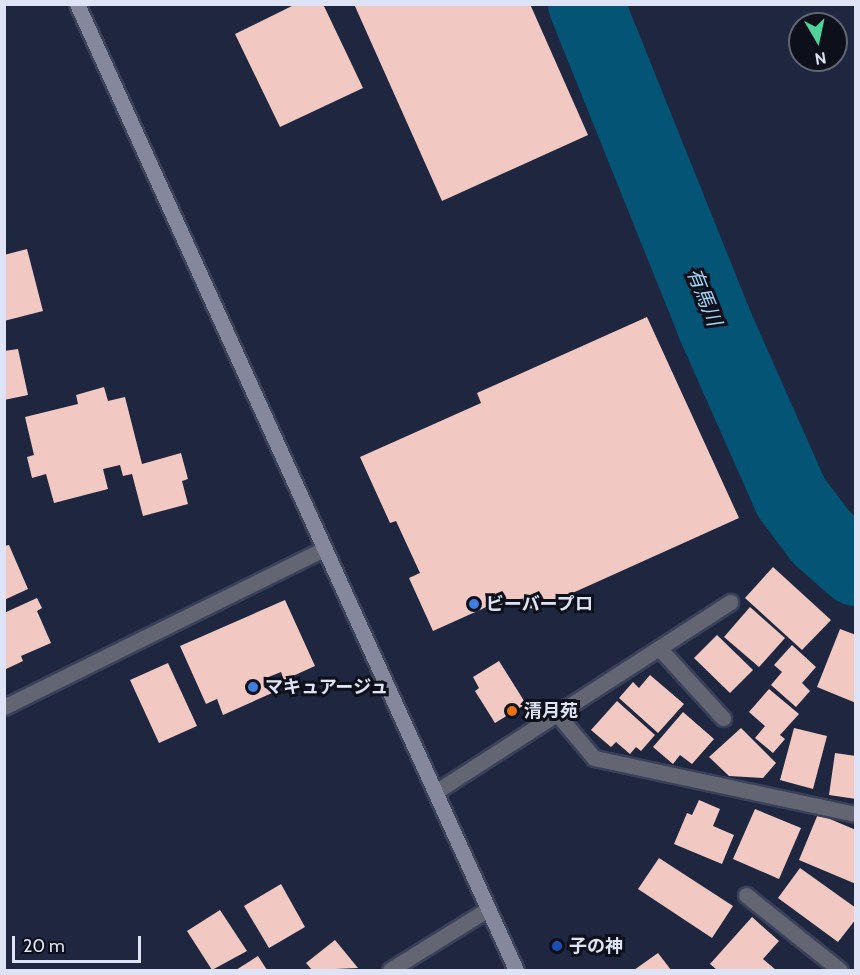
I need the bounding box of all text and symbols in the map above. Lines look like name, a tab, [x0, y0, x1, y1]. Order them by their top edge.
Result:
north arrow	[788, 12, 848, 72]
text: N	[814, 48, 828, 69]
water label: 有馬川	[682, 265, 726, 329]
place label: ビーバープロ	[486, 593, 594, 615]
marker: ビーバープロ	[467, 597, 481, 611]
place label: マキュアージュ	[265, 676, 390, 698]
marker: マキュアージュ	[246, 680, 260, 694]
place label: 清月苑	[524, 700, 578, 722]
marker: 清月苑	[505, 704, 519, 718]
scale bar	[15, 924, 144, 962]
text: 20 m	[23, 935, 65, 957]
place label: 子の神	[569, 935, 623, 957]
marker: 子の神	[550, 939, 564, 953]

